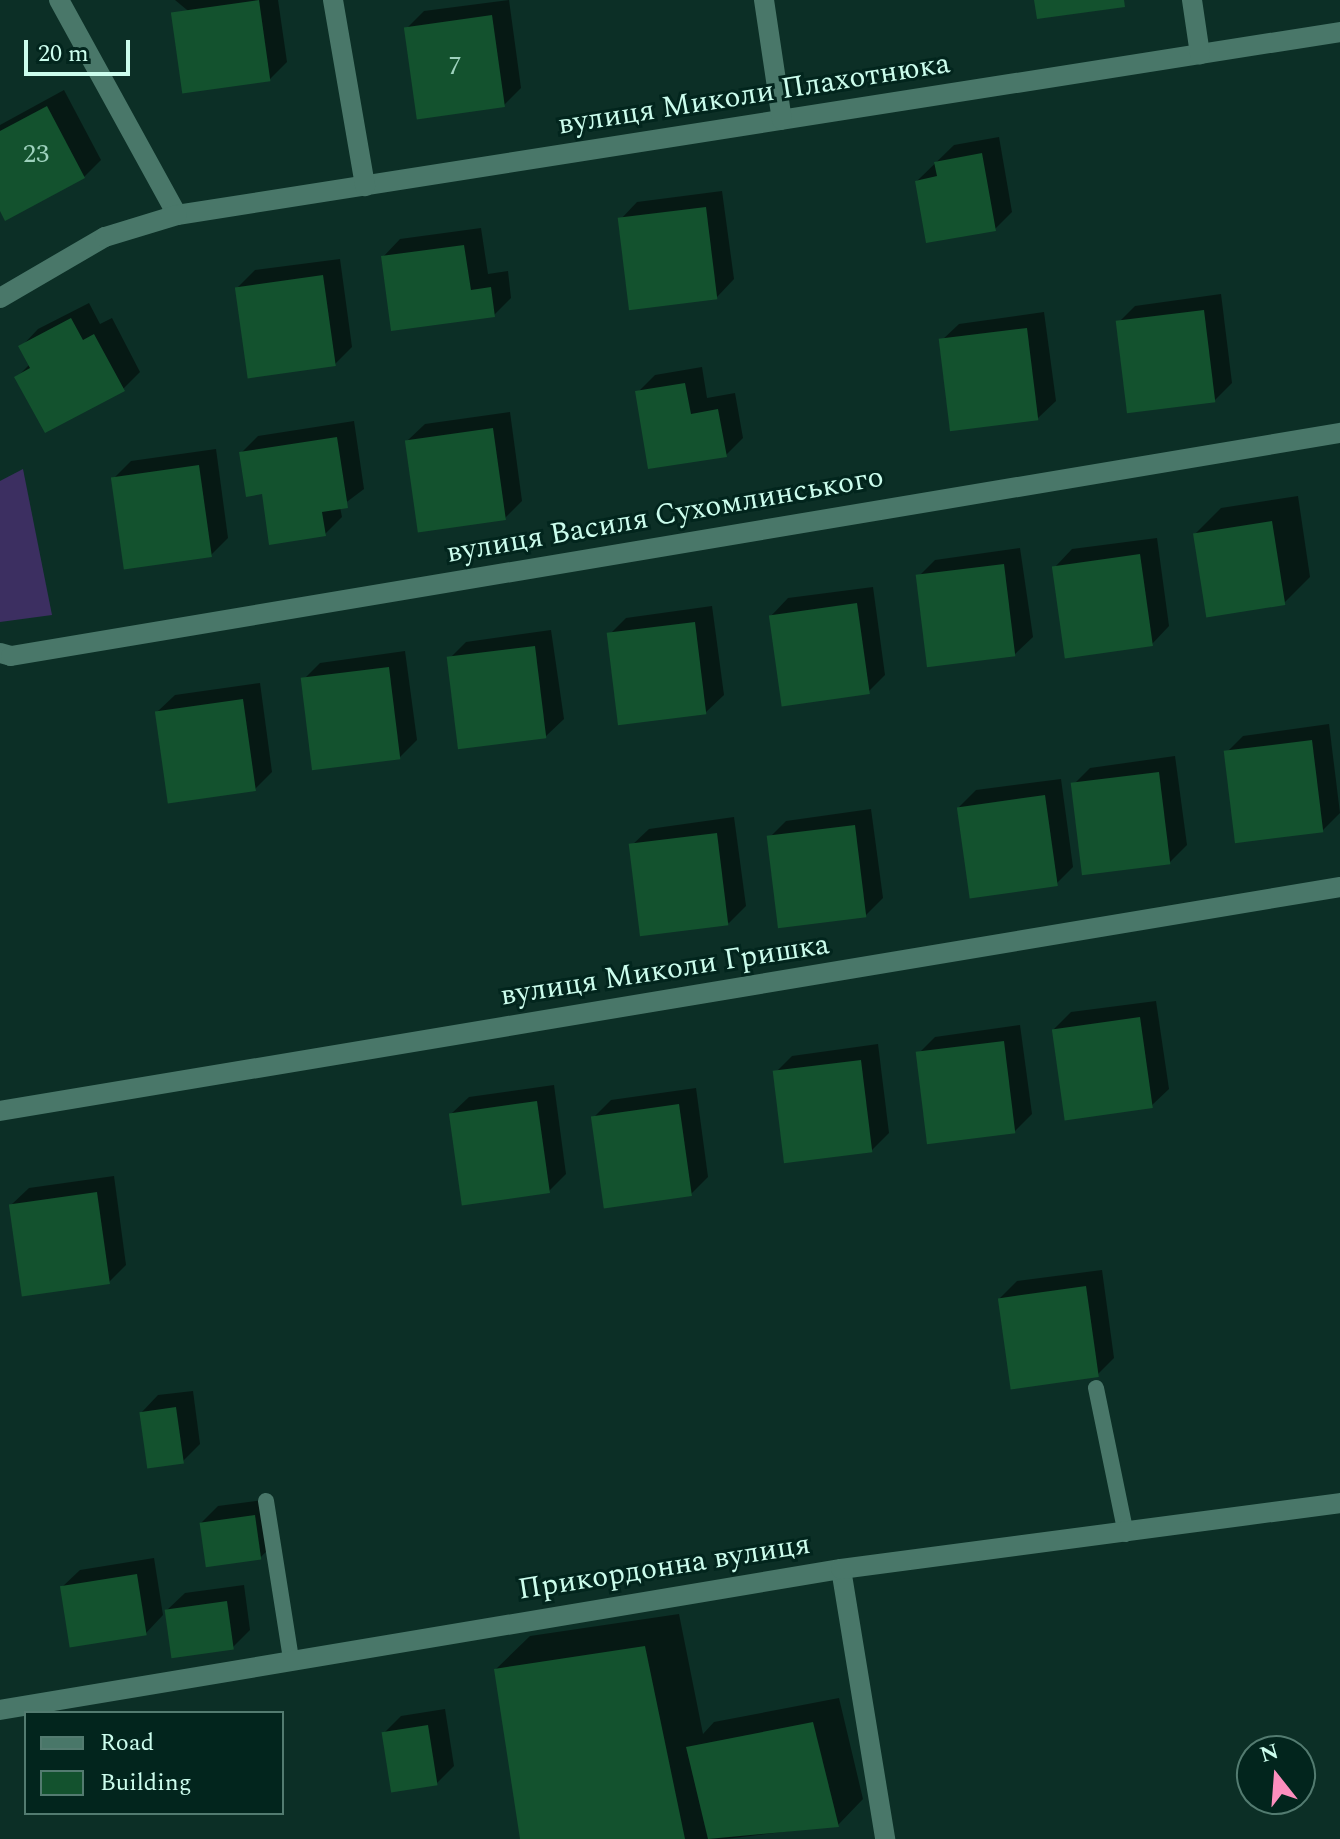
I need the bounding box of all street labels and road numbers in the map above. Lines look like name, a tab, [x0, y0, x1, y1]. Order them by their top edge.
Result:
street label: вулиця Миколи Плахотнюка	[555, 45, 953, 143]
street label: вулиця Василя Сухомлинського	[444, 459, 886, 571]
street label: вулиця Миколи Гришка	[498, 926, 832, 1014]
street label: Прикордонна вулиця	[515, 1526, 813, 1608]

